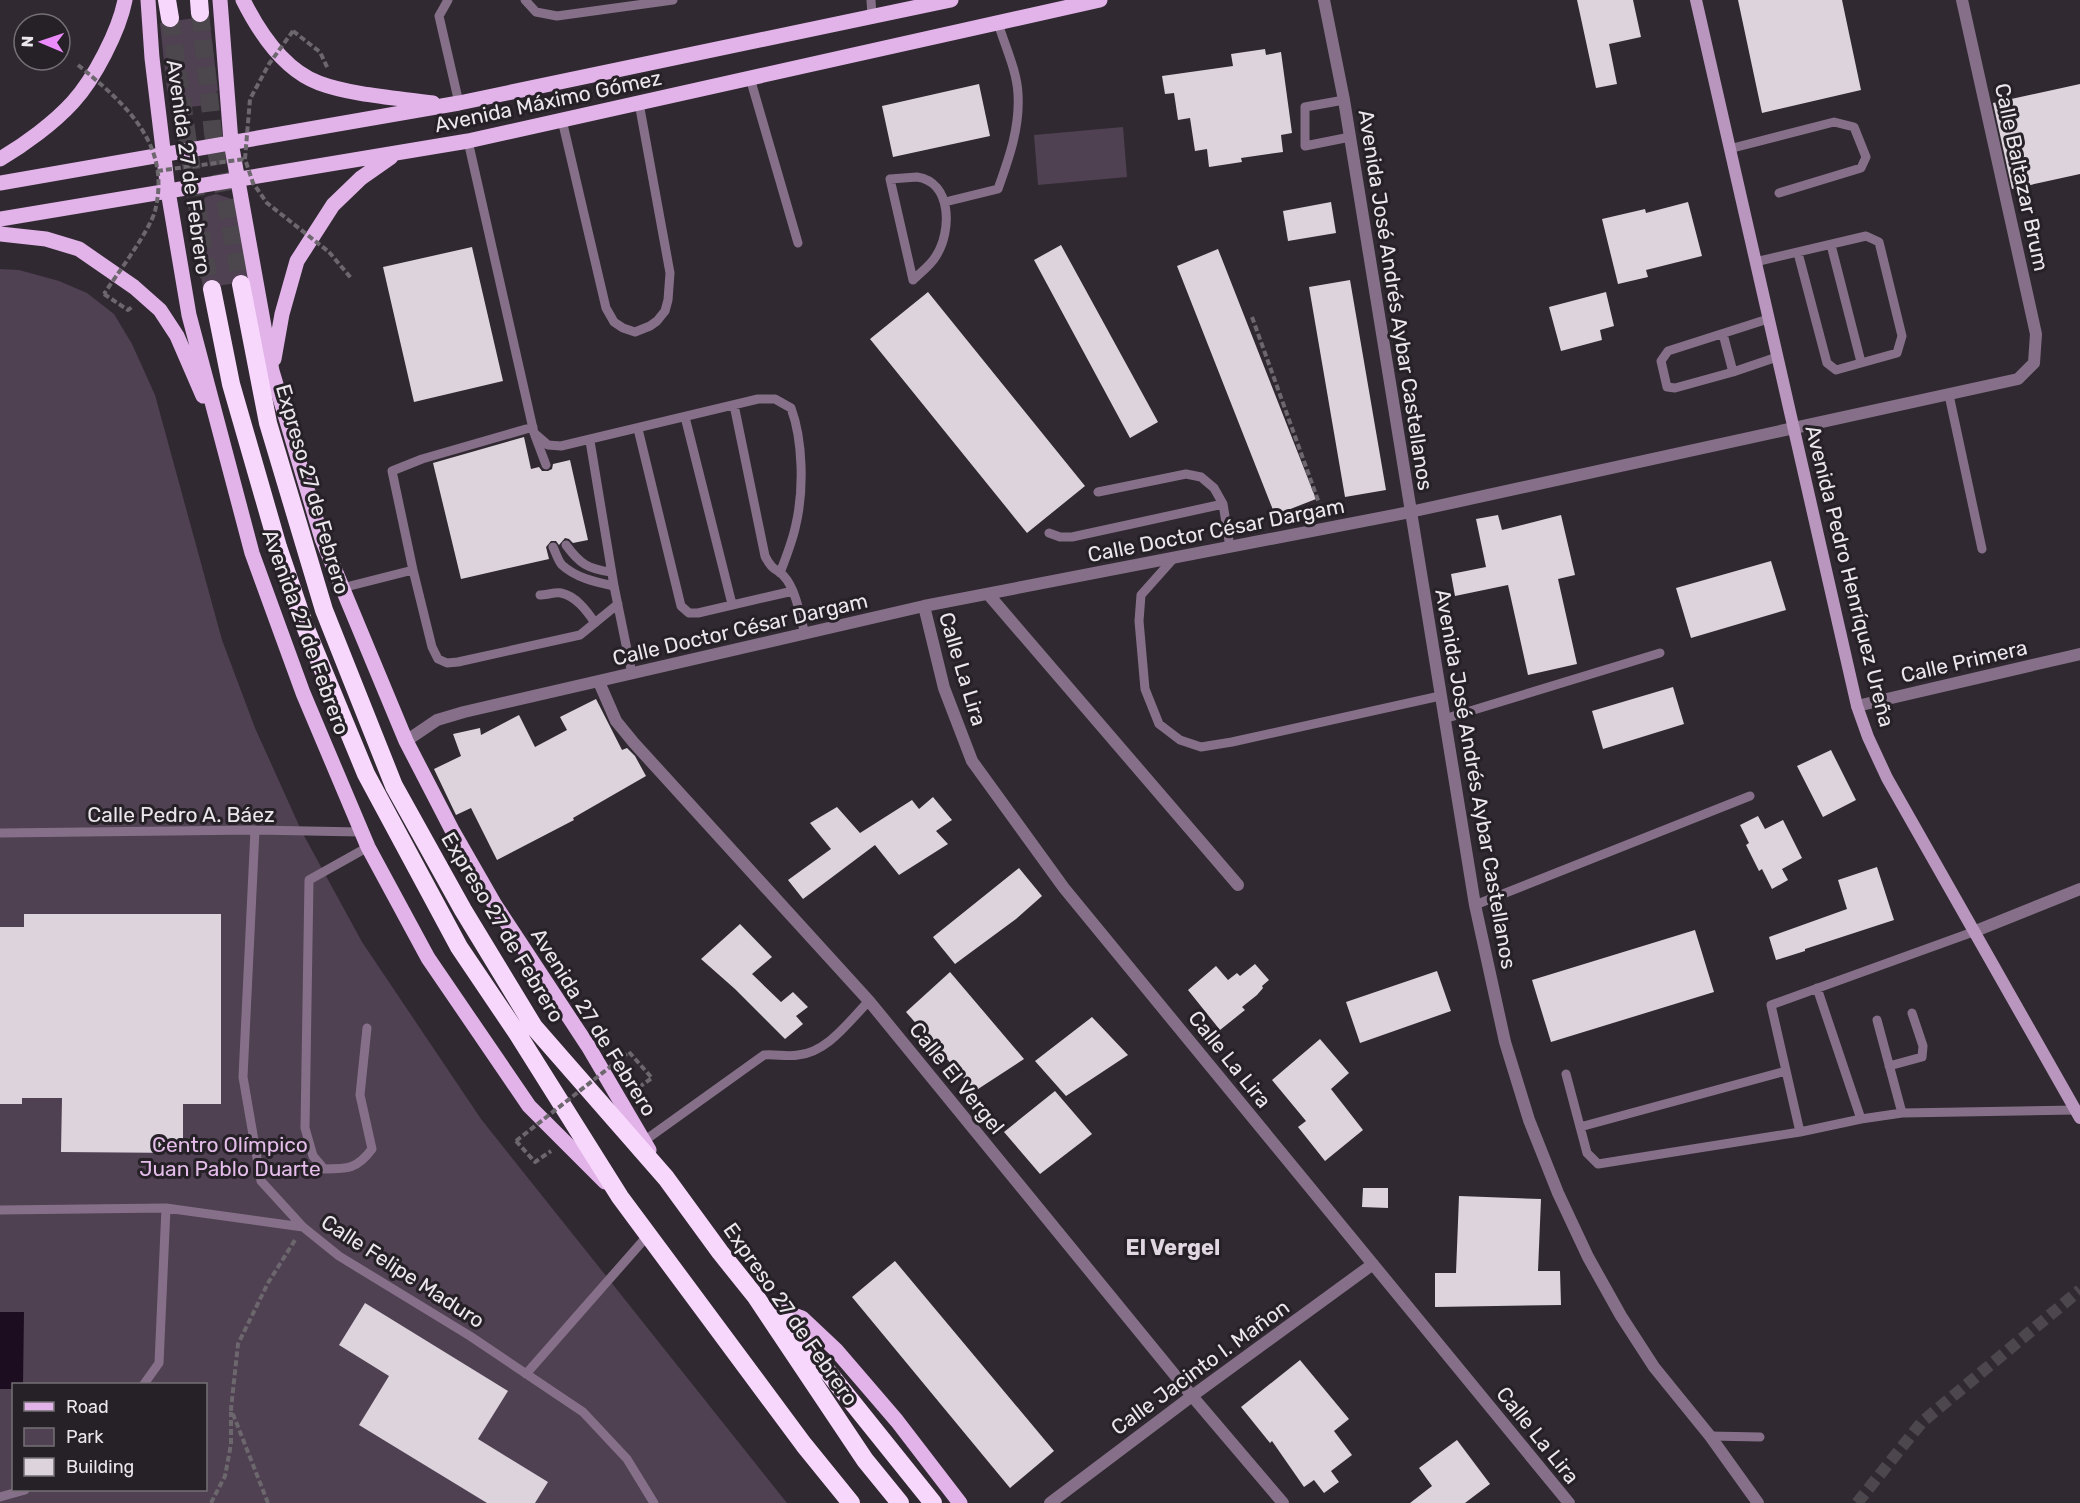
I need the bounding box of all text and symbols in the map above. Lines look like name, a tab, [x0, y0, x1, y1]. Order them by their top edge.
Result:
north arrow	[12, 12, 72, 72]
text: N	[18, 35, 37, 48]
street label: Avenida 27 de Febrero	[162, 58, 216, 276]
street label: Avenida Máximo Gómez	[432, 65, 664, 137]
street label: Calle Baltazar Brum	[1990, 81, 2054, 273]
street label: Avenida José Andrés Aybar Castellanos	[1354, 108, 1438, 492]
street label: Expreso 27 de Febrero	[271, 381, 355, 597]
street label: Avenida Pedro Henríquez Ureña	[1800, 423, 1900, 729]
street label: Calle Doctor César Dargam	[1085, 493, 1347, 567]
street label: Avenida 27 de Febrero	[257, 526, 355, 738]
street label: Calle Doctor César Dargam	[610, 587, 870, 671]
street label: Avenida José Andrés Aybar Castellanos	[1430, 587, 1522, 971]
street label: Calle La Lira	[934, 609, 992, 729]
street label: Calle Primera	[1898, 634, 2030, 688]
street label: Calle Pedro A. Báez	[87, 802, 275, 827]
street label: Expreso 27 de Febrero	[436, 827, 570, 1027]
street label: Avenida 27 de Febrero	[526, 923, 662, 1121]
street label: Calle La Lira	[1183, 1005, 1277, 1113]
street label: Calle El Vergel	[904, 1017, 1010, 1139]
park label: Centro Olímpico Juan Pablo Duarte	[139, 1132, 321, 1181]
street label: Calle Felipe Maduro	[317, 1209, 489, 1333]
street label: Expreso 27 de Febrero	[718, 1218, 864, 1410]
district label: El Vergel	[1126, 1234, 1220, 1261]
street label: Calle Jacinto I. Mañon	[1106, 1294, 1294, 1440]
street label: Calle La Lira	[1491, 1381, 1585, 1489]
legend	[12, 1383, 207, 1491]
text: Road	[66, 1396, 109, 1418]
text: Park	[66, 1426, 104, 1448]
text: Building	[66, 1456, 134, 1478]

